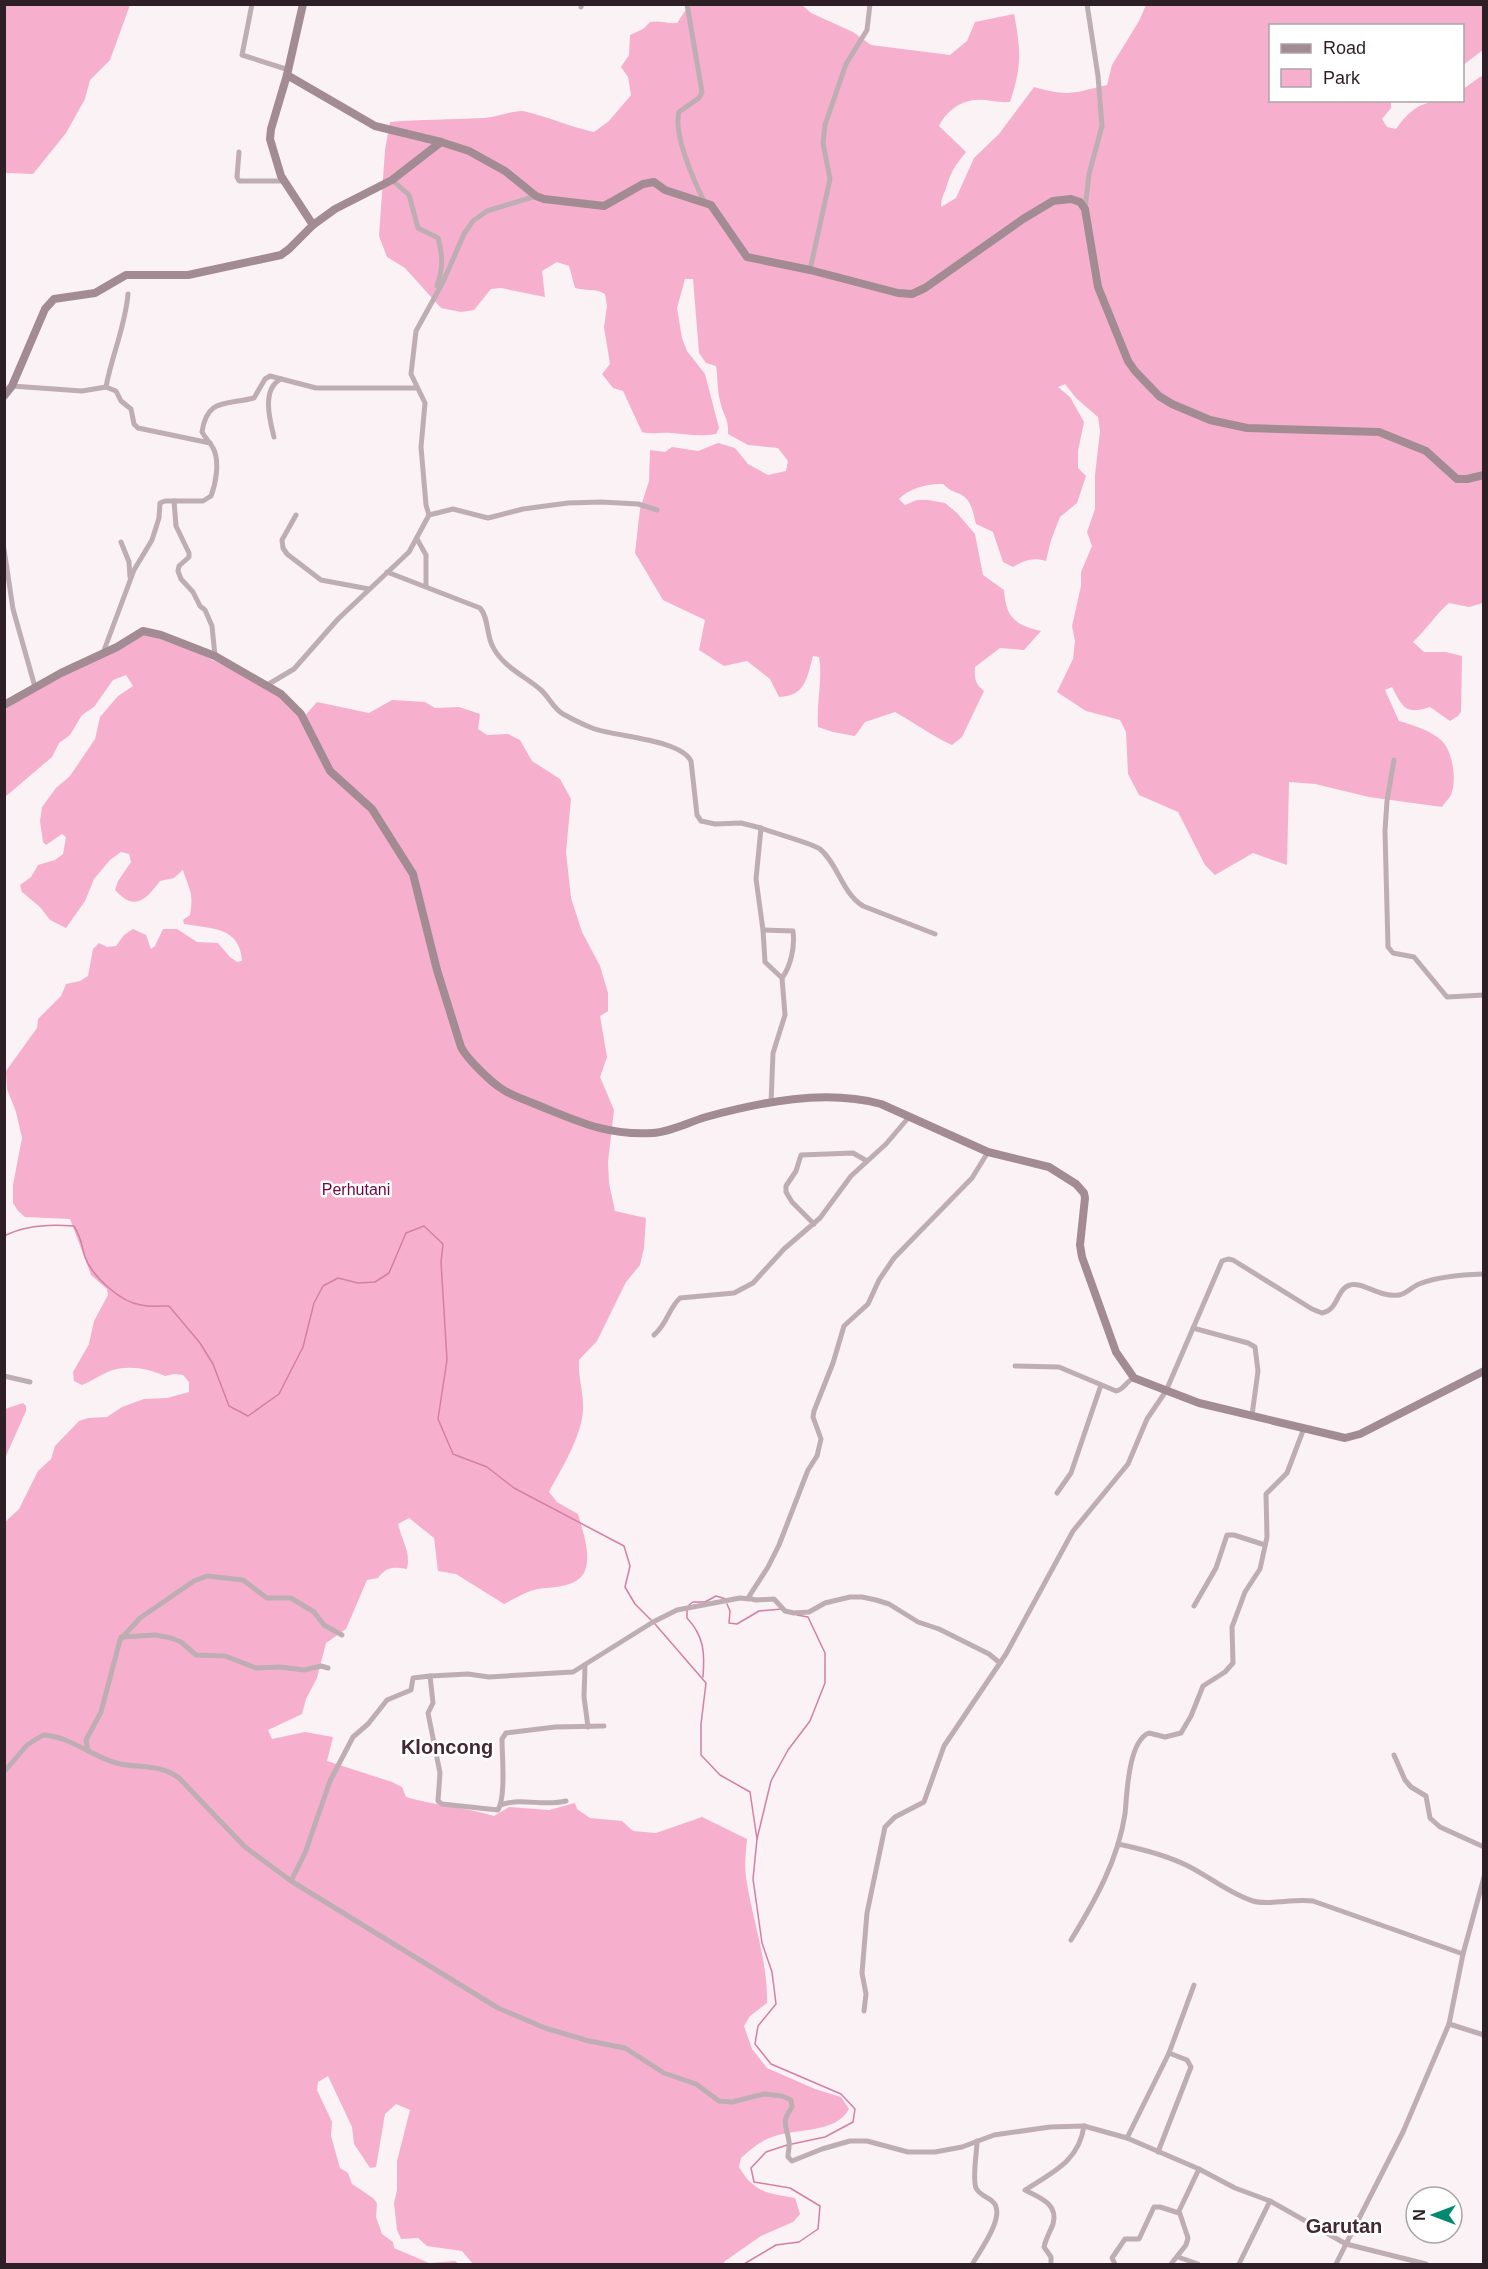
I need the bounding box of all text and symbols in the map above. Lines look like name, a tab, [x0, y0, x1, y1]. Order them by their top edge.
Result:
legend	[1269, 24, 1464, 102]
text: Road	[1323, 38, 1366, 58]
text: Park	[1323, 68, 1361, 88]
park label: Perhutani	[322, 1181, 390, 1198]
district label: Kloncong	[401, 1736, 493, 1758]
north arrow	[1404, 2185, 1464, 2245]
text: N	[1411, 2209, 1428, 2221]
district label: Garutan	[1306, 2215, 1382, 2237]

